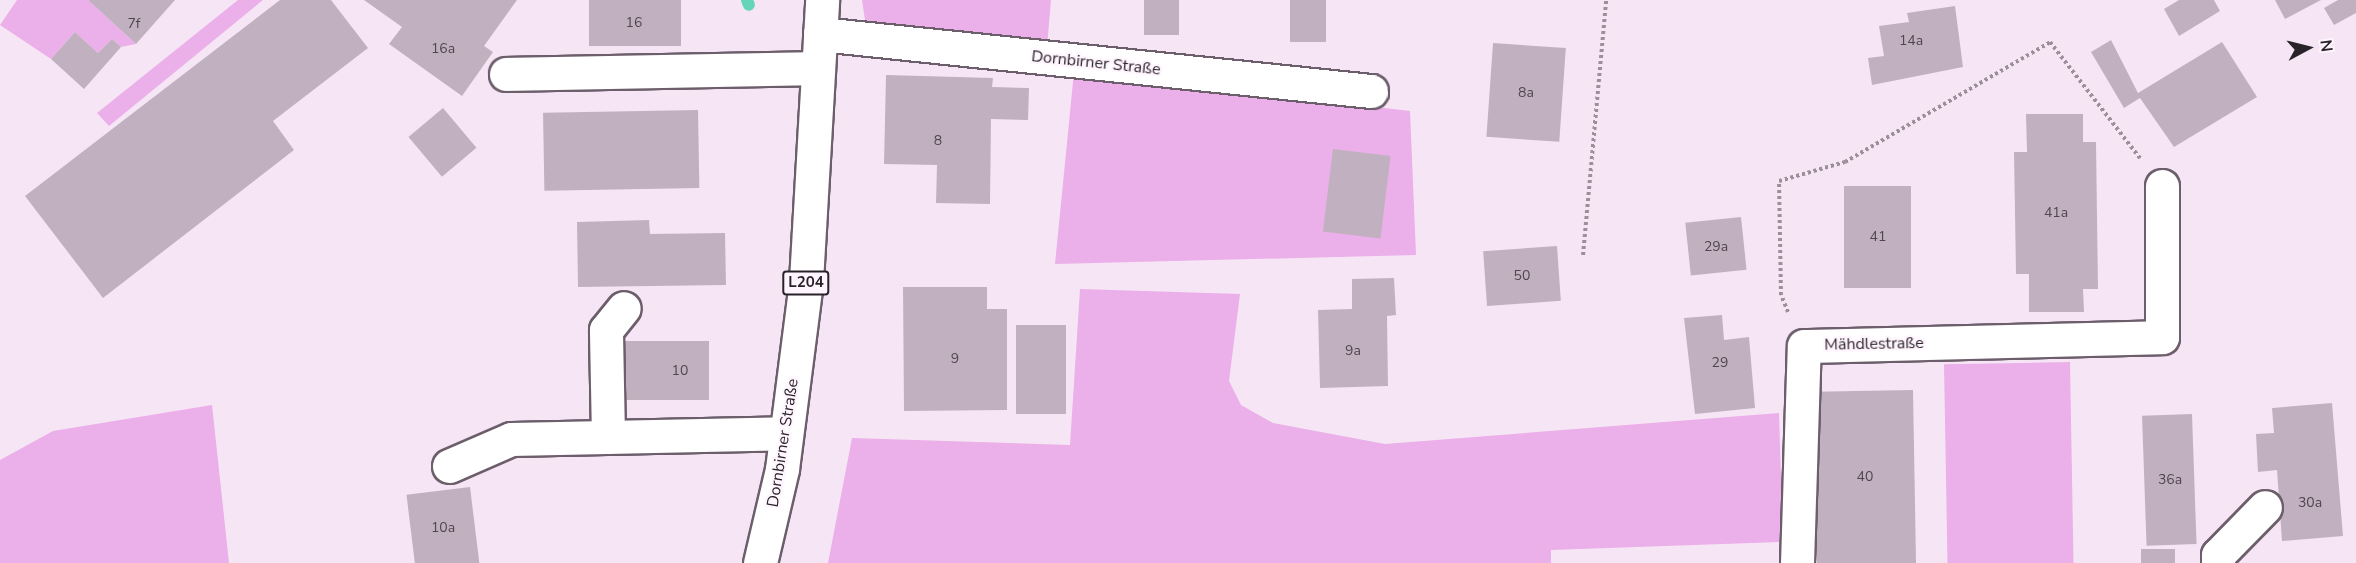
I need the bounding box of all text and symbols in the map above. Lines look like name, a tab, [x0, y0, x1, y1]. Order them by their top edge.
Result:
house number: 16	[626, 15, 642, 31]
house number: 7f	[127, 16, 141, 32]
north arrow	[2278, 18, 2338, 78]
house number: 14a	[1899, 33, 1923, 49]
text: N	[2314, 39, 2338, 53]
house number: 16a	[431, 41, 455, 57]
street label: Dornbirner Straße	[1031, 47, 1161, 79]
house number: 8a	[1518, 85, 1534, 101]
house number: 8	[934, 133, 942, 149]
house number: 41a	[2044, 205, 2068, 221]
house number: 41	[1870, 229, 1886, 245]
house number: 29a	[1704, 239, 1728, 255]
house number: 50	[1514, 268, 1530, 284]
road number: L204	[782, 271, 830, 295]
street label: Mähdlestraße	[1824, 334, 1924, 354]
house number: 9a	[1345, 343, 1361, 359]
house number: 9	[951, 351, 959, 367]
house number: 29	[1712, 355, 1728, 371]
house number: 10	[672, 363, 688, 379]
street label: Dornbirner Straße	[763, 377, 803, 509]
house number: 40	[1857, 469, 1873, 485]
house number: 36a	[2158, 472, 2182, 488]
house number: 30a	[2298, 495, 2322, 511]
house number: 10a	[431, 520, 455, 536]

